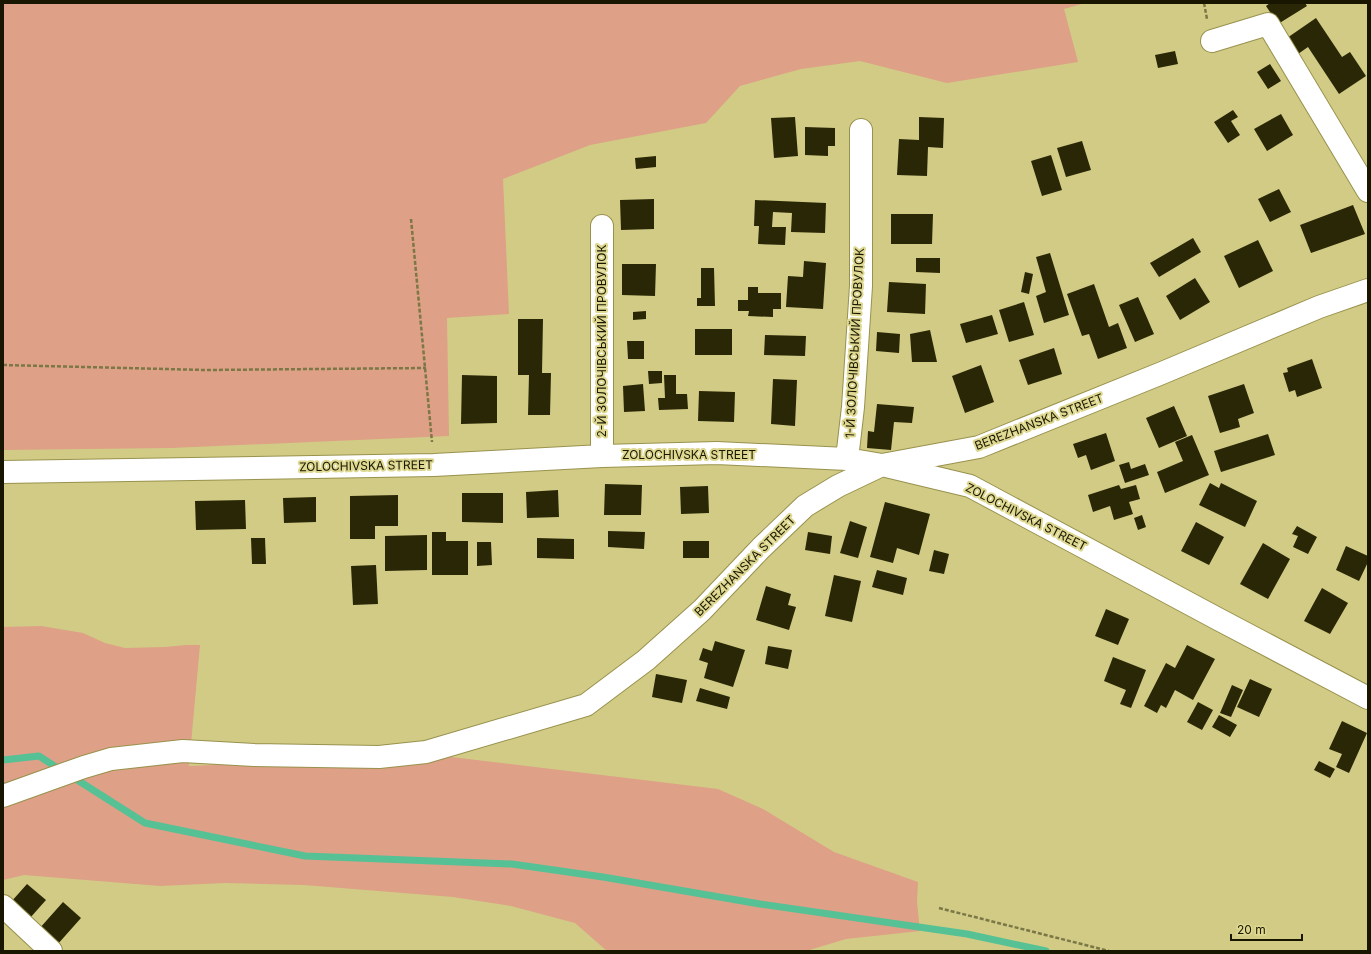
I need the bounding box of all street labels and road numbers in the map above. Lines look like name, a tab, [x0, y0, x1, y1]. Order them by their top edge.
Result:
street label: 2-Й ЗОЛОЧІВСЬКИЙ ПРОВУЛОК	[594, 245, 609, 437]
street label: 1-Й ЗОЛОЧІВСЬКИЙ ПРОВУЛОК	[842, 247, 867, 438]
street label: BEREZHANSKA STREET	[972, 390, 1105, 453]
street label: ZOLOCHIVSKA STREET	[622, 447, 756, 462]
street label: ZOLOCHIVSKA STREET	[299, 457, 433, 474]
street label: ZOLOCHIVSKA STREET	[963, 479, 1089, 554]
street label: BEREZHANSKA STREET	[691, 512, 798, 619]

